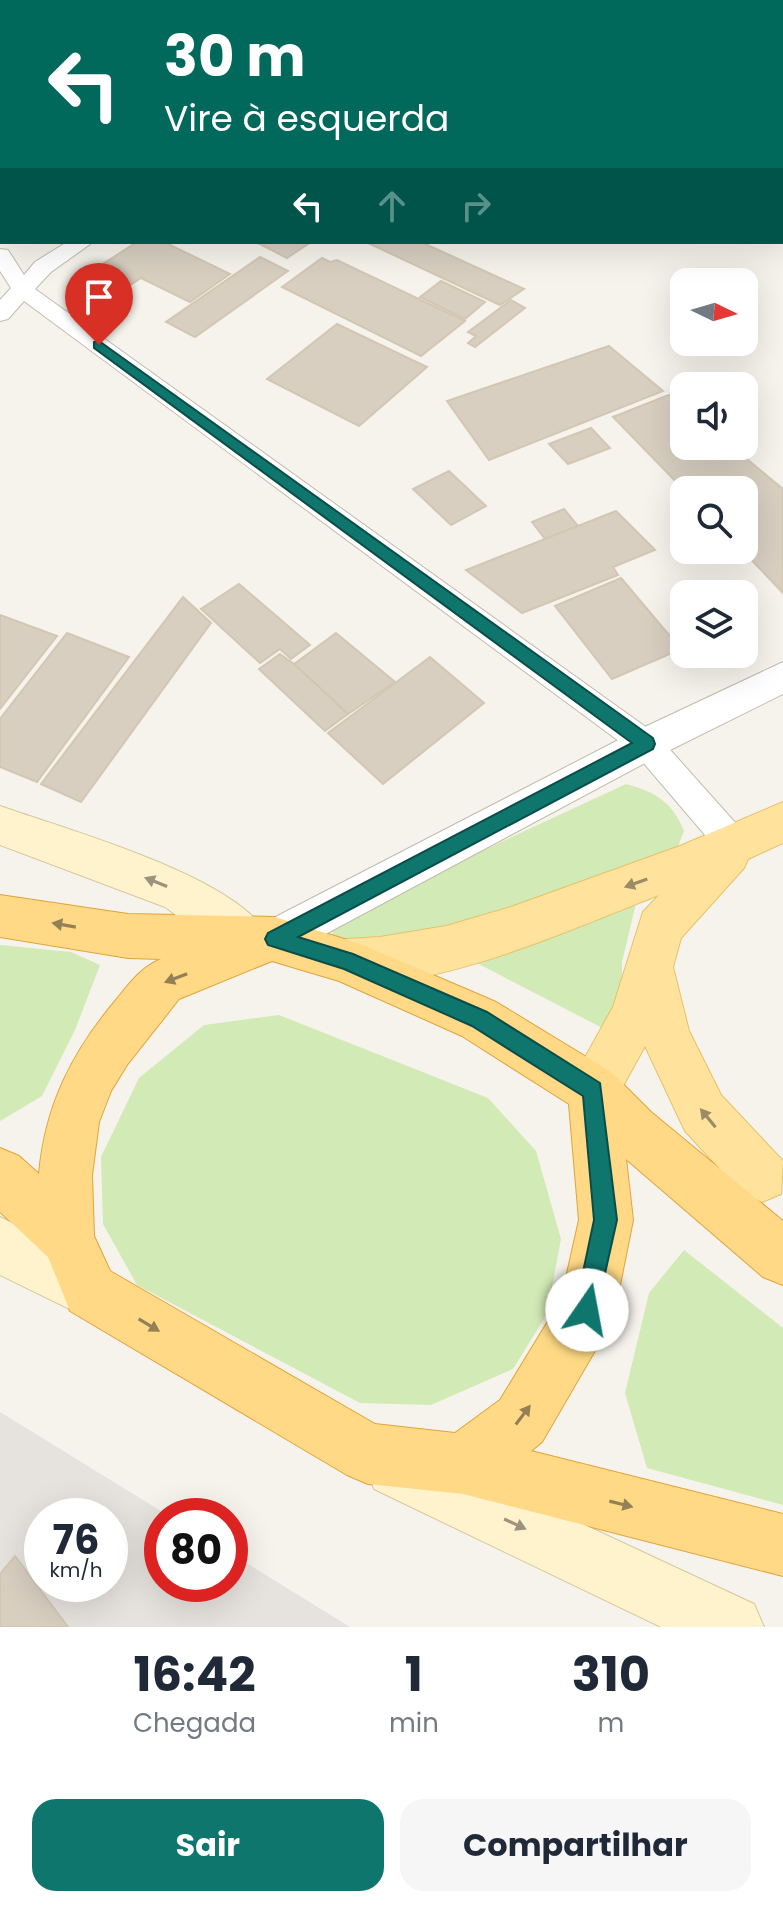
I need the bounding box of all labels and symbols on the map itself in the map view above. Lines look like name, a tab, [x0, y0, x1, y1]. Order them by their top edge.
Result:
pin	[65, 263, 133, 345]
north arrow	[670, 268, 758, 356]
one-way arrow	[144, 875, 168, 888]
one-way arrow	[624, 877, 648, 890]
one-way arrow	[51, 918, 76, 930]
one-way arrow	[164, 972, 188, 985]
one-way arrow	[701, 1108, 717, 1128]
position arrow	[545, 1268, 629, 1352]
one-way arrow	[138, 1318, 161, 1332]
one-way arrow	[515, 1404, 531, 1426]
speed limit sign: 80	[144, 1498, 248, 1602]
one-way arrow	[608, 1498, 633, 1510]
one-way arrow	[503, 1517, 526, 1531]

